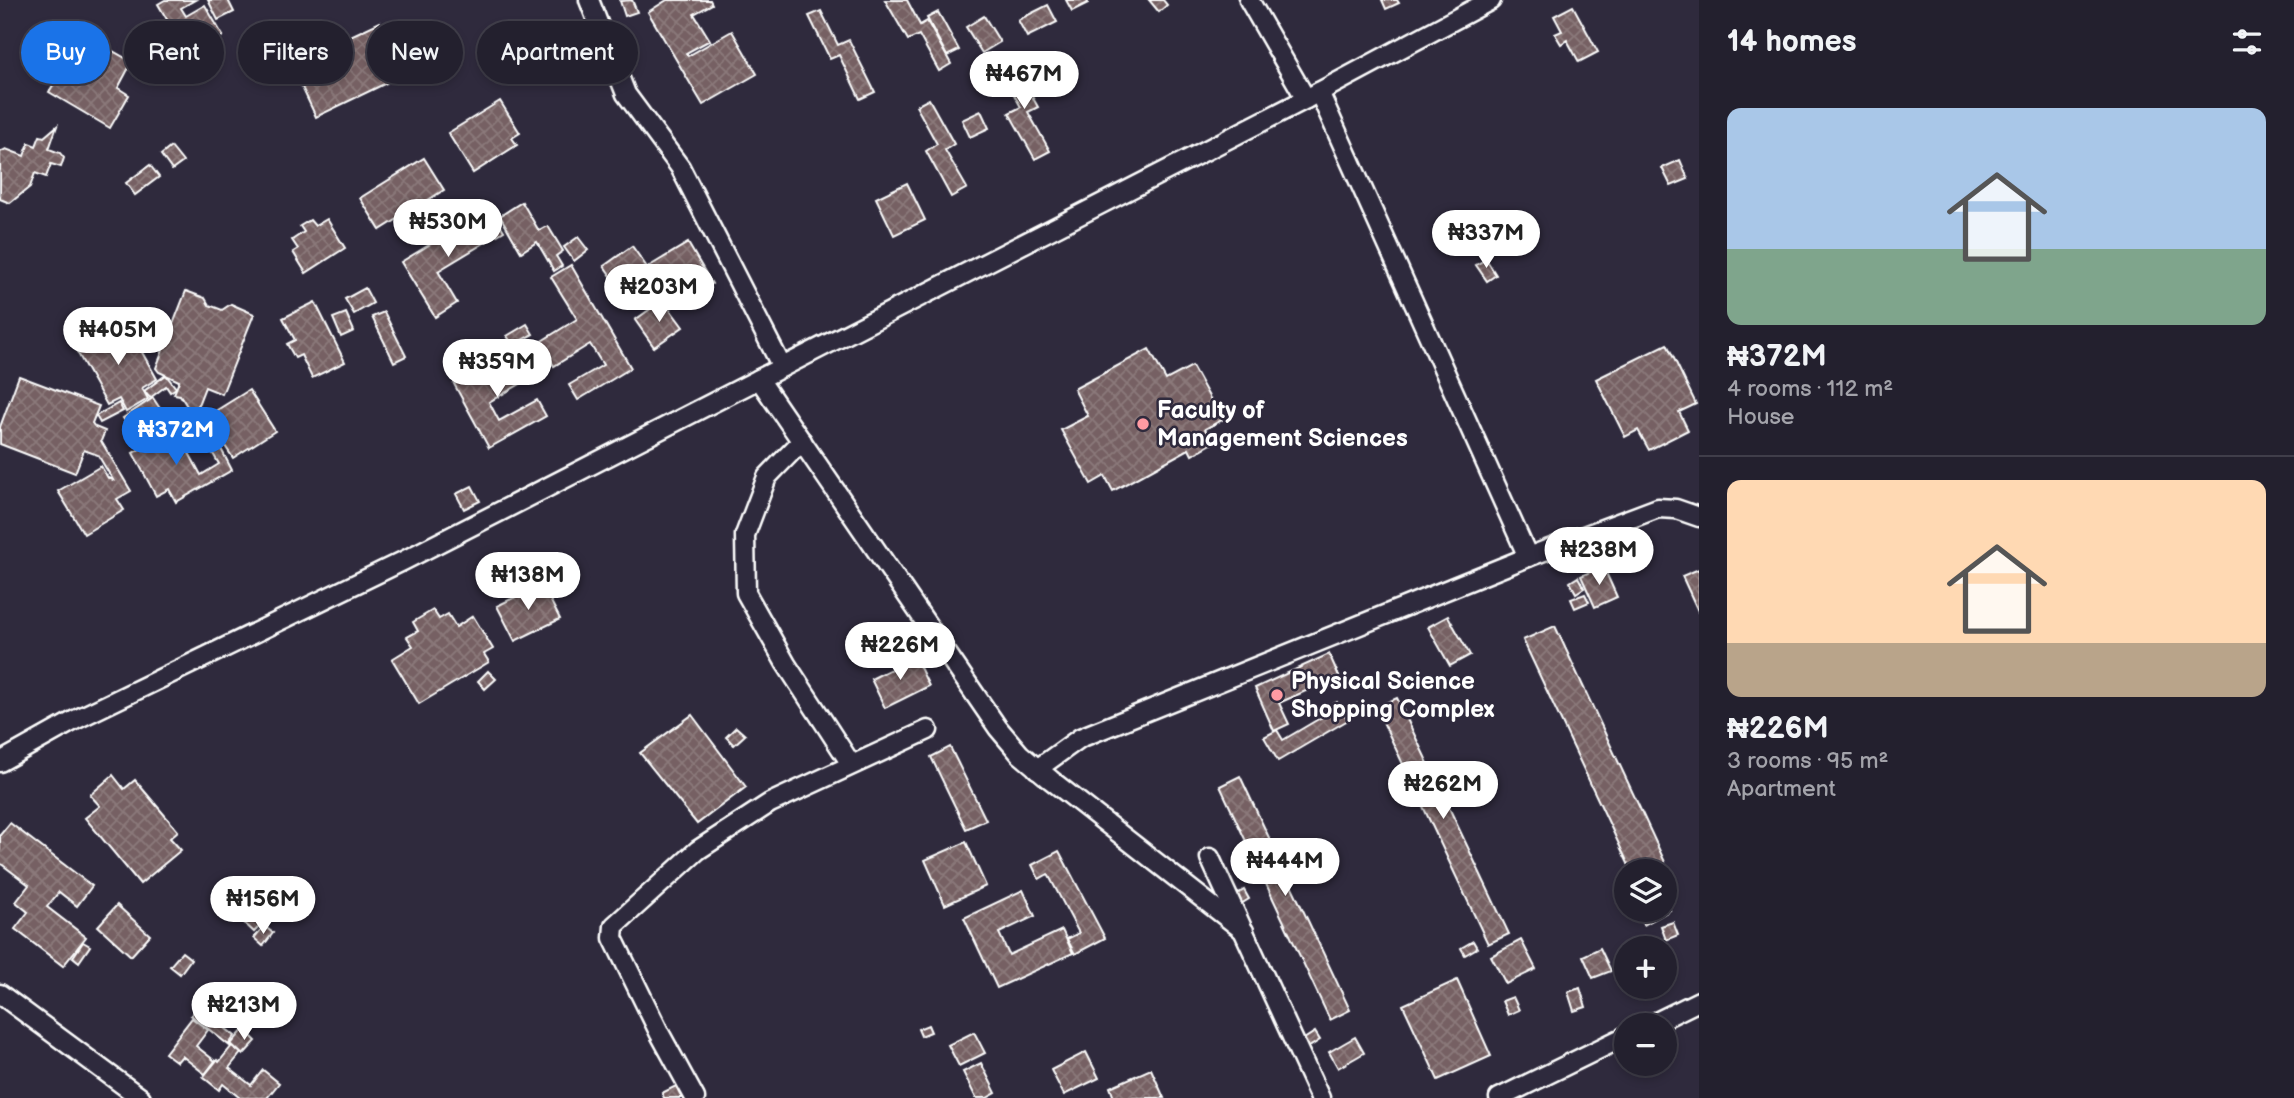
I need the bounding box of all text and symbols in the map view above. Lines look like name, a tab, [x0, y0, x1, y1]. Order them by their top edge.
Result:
chip: Buy	[21, 21, 110, 84]
chip: Rent	[124, 21, 224, 84]
chip: Filters	[238, 21, 353, 84]
chip: New	[367, 21, 463, 84]
chip: Apartment	[477, 21, 638, 84]
icon: filters	[2228, 23, 2266, 61]
text: 14 homes	[1727, 24, 1856, 60]
pin: ₦467M	[975, 52, 1073, 111]
text: ₦467M	[986, 60, 1062, 88]
icon: home	[1934, 154, 2060, 280]
pin: ₦530M	[399, 200, 497, 259]
text: ₦530M	[409, 208, 487, 236]
pin: ₦337M	[1437, 210, 1535, 270]
text: ₦337M	[1448, 219, 1524, 247]
pin: ₦203M	[610, 264, 708, 324]
text: ₦203M	[620, 273, 698, 301]
pin: ₦405M	[69, 308, 167, 367]
text: ₦405M	[79, 316, 157, 344]
text: ₦372M	[1727, 339, 1827, 375]
pin: ₦359M	[448, 340, 546, 399]
text: ₦359M	[459, 348, 535, 376]
text: 4 rooms · 112 m²	[1727, 375, 1893, 403]
place label: Faculty of Management Sciences	[1157, 396, 1408, 453]
text: House	[1727, 403, 1794, 431]
pin: ₦372M	[127, 407, 225, 467]
text: ₦372M	[138, 416, 214, 444]
marker: Faculty of Management Sciences	[1135, 416, 1151, 432]
icon: home	[1934, 526, 2060, 652]
pin: ₦238M	[1550, 528, 1648, 587]
text: ₦238M	[1561, 536, 1637, 564]
pin: ₦138M	[479, 552, 577, 612]
text: ₦138M	[491, 561, 565, 589]
pin: ₦226M	[851, 622, 949, 682]
text: ₦226M	[861, 631, 939, 659]
place label: Physical Science Shopping Complex	[1291, 667, 1495, 724]
marker: Physical Science Shopping Complex	[1269, 687, 1285, 703]
text: ₦226M	[1727, 711, 1829, 747]
text: 3 rooms · 95 m²	[1727, 747, 1888, 775]
pin: ₦262M	[1394, 762, 1492, 821]
text: ₦262M	[1404, 770, 1482, 798]
text: Apartment	[1727, 775, 1836, 803]
pin: ₦444M	[1236, 838, 1334, 898]
text: ₦444M	[1246, 847, 1324, 875]
map controls	[1614, 859, 1677, 1076]
button: layers	[1614, 859, 1677, 922]
pin: ₦156M	[214, 876, 312, 936]
text: ₦156M	[226, 885, 300, 913]
button: +	[1614, 936, 1677, 999]
pin: ₦213M	[195, 982, 293, 1042]
text: ₦213M	[208, 991, 280, 1019]
button: −	[1614, 1013, 1677, 1076]

